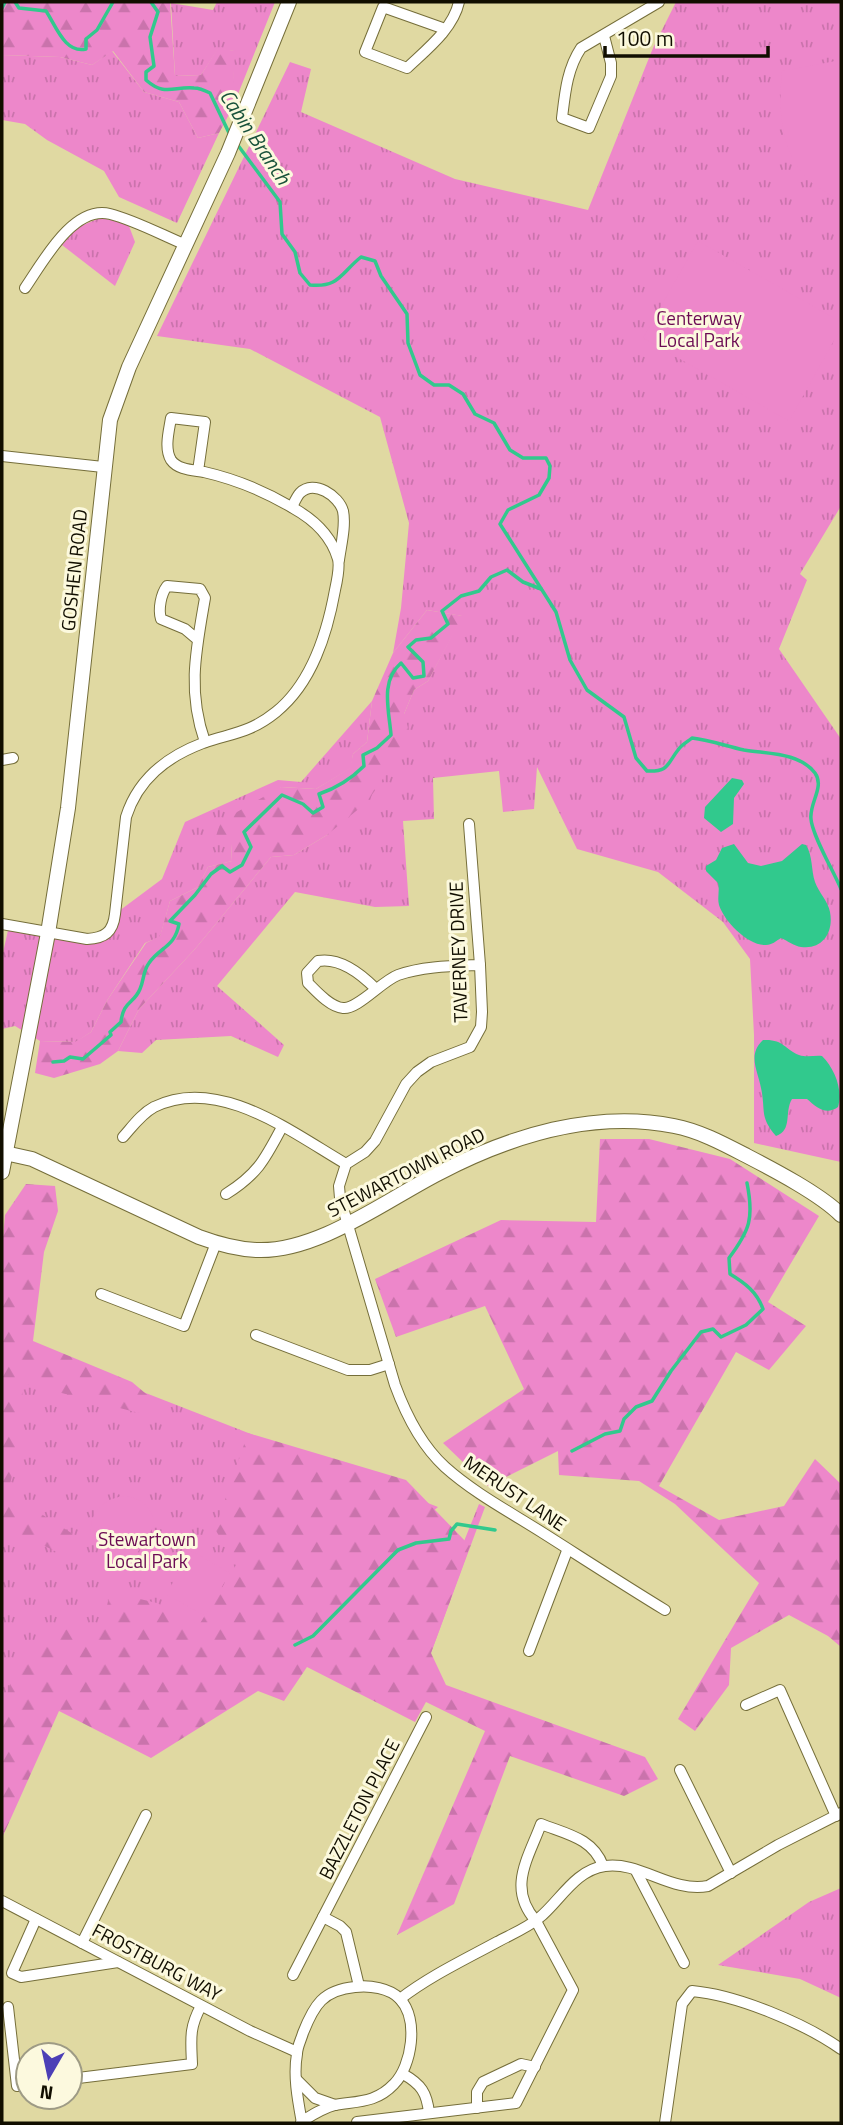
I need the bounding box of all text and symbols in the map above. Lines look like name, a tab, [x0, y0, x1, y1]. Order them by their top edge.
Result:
scale bar	[605, 14, 768, 58]
text: 100 m	[616, 22, 673, 54]
water label: Cabin Branch	[212, 82, 300, 191]
park label: Centerway Local Park	[656, 303, 742, 354]
street label: GOSHEN ROAD	[53, 508, 94, 632]
street label: TAVERNEY DRIVE	[441, 881, 474, 1023]
street label: STEWARTOWN ROAD	[322, 1119, 490, 1224]
street label: MERUST LANE	[458, 1447, 573, 1538]
park label: Stewartown Local Park	[98, 1524, 196, 1575]
street label: BAZZLETON PLACE	[311, 1733, 407, 1884]
street label: FROSTBURG WAY	[87, 1915, 228, 2008]
north arrow	[14, 2041, 84, 2111]
text: N	[37, 2078, 55, 2109]

